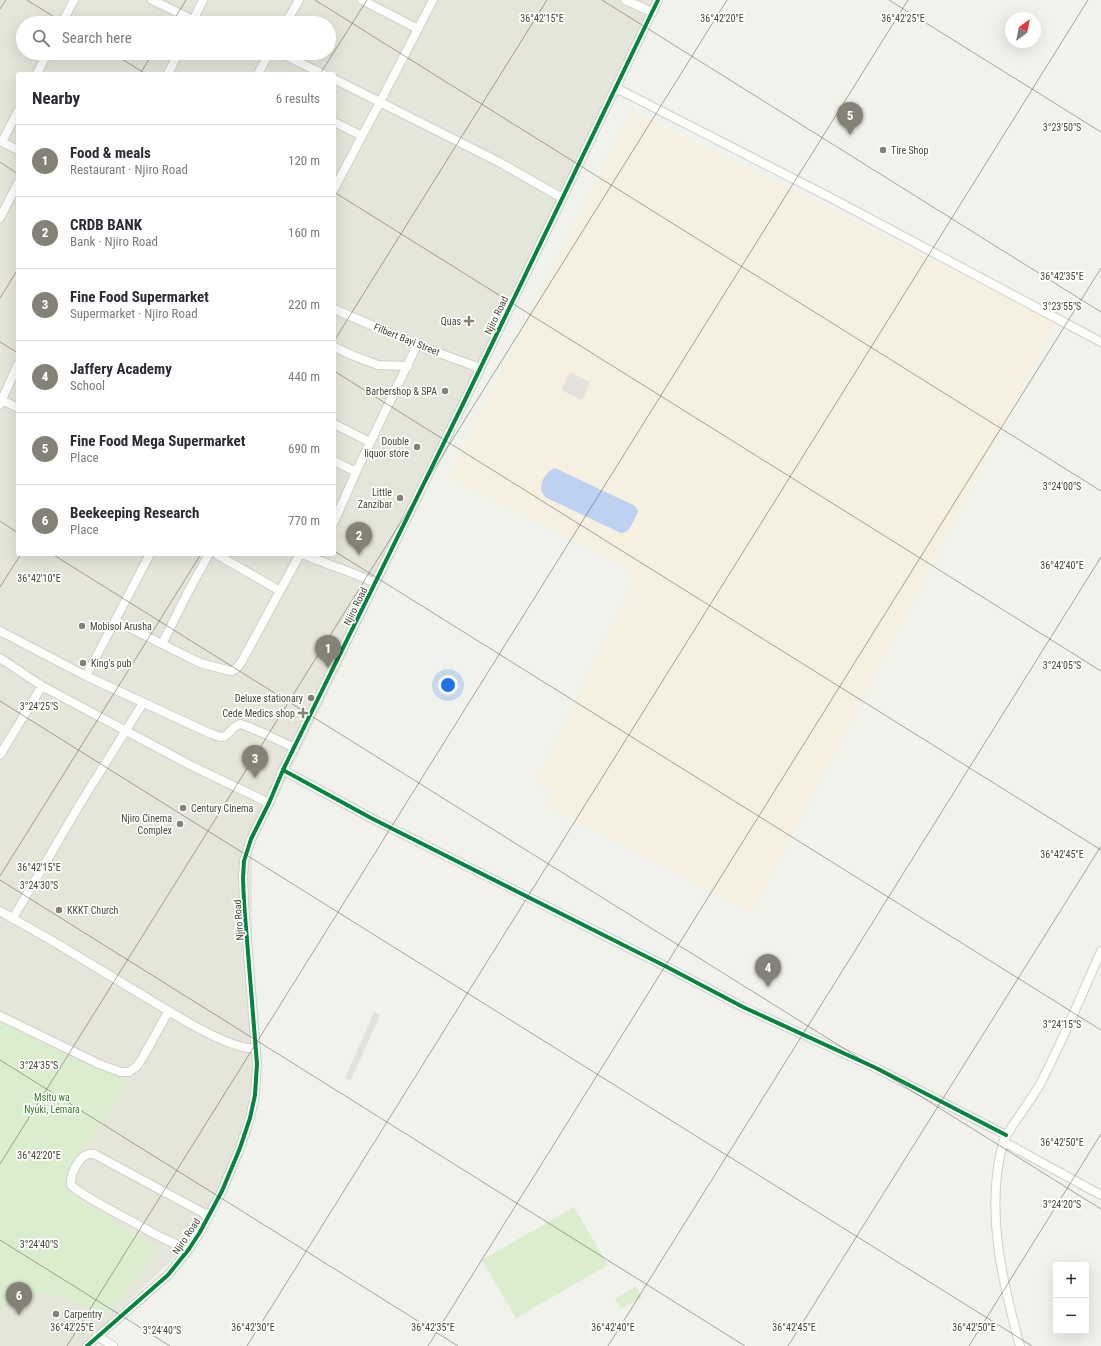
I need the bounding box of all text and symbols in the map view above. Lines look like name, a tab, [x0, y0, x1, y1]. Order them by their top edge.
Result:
north arrow	[1005, 12, 1041, 48]
text: 36°42'15"E	[520, 13, 564, 24]
text: 36°42'20"E	[700, 13, 744, 24]
text: 36°42'25"E	[881, 13, 925, 24]
search box	[16, 16, 336, 60]
icon: search	[30, 27, 52, 49]
text: Search here	[62, 29, 132, 47]
text: Nearby	[32, 88, 80, 108]
text: 6 results	[276, 91, 320, 106]
pin: 5	[837, 102, 863, 135]
text: 3°23'50"S	[1043, 122, 1081, 133]
text: Food & meals	[70, 144, 151, 162]
marker: Tire Shop	[878, 145, 888, 155]
place label: Tire Shop	[891, 145, 928, 156]
text: 1	[42, 153, 48, 168]
text: 120 m	[288, 153, 320, 168]
text: Restaurant · Njiro Road	[70, 162, 188, 177]
text: CRDB BANK	[70, 216, 142, 234]
text: 2	[42, 225, 48, 240]
text: 160 m	[288, 225, 320, 240]
text: Bank · Njiro Road	[70, 234, 158, 249]
text: 36°42'35"E	[1040, 271, 1084, 282]
text: Fine Food Supermarket	[70, 288, 209, 306]
street label: Njiro Road	[483, 294, 510, 336]
text: 3	[42, 297, 48, 312]
text: 220 m	[288, 297, 320, 312]
text: 3°23'55"S	[1043, 301, 1081, 312]
text: Supermarket · Njiro Road	[70, 306, 198, 321]
place label: Quas	[441, 316, 461, 327]
marker: Quas	[464, 316, 474, 326]
street label: Filbert Bayi Street	[372, 321, 441, 358]
text: Jaffery Academy	[70, 360, 172, 378]
text: 4	[42, 369, 48, 384]
text: 440 m	[288, 369, 320, 384]
text: School	[70, 378, 105, 393]
place label: Barbershop & SPA	[366, 386, 437, 397]
marker: Barbershop & SPA	[440, 386, 450, 396]
text: Fine Food Mega Supermarket	[70, 432, 245, 450]
place label: Double liquor store	[364, 436, 409, 459]
text: 5	[42, 441, 48, 456]
text: 690 m	[288, 441, 320, 456]
marker: Double liquor store	[412, 442, 422, 452]
text: Place	[70, 450, 99, 465]
text: 3°24'00"S	[1043, 481, 1081, 492]
place label: Little Zanzibar	[358, 487, 392, 510]
marker: Little Zanzibar	[395, 493, 405, 503]
text: Beekeeping Research	[70, 504, 199, 522]
text: 6	[42, 513, 48, 528]
text: 770 m	[288, 513, 320, 528]
text: Place	[70, 522, 99, 537]
pin: 2	[346, 522, 372, 555]
text: 36°42'40"E	[1040, 560, 1084, 571]
text: 36°42'10"E	[17, 573, 61, 584]
street label: Njiro Road	[342, 585, 369, 627]
marker: Mobisol Arusha	[77, 621, 87, 631]
place label: Mobisol Arusha	[90, 621, 152, 632]
pin: 1	[315, 635, 341, 668]
marker: King's pub	[78, 658, 88, 668]
place label: King's pub	[91, 658, 132, 669]
text: 3°24'05"S	[1043, 660, 1081, 671]
your location	[438, 675, 458, 695]
place label: Deluxe stationary	[235, 693, 303, 704]
marker: Deluxe stationary	[306, 693, 316, 703]
text: 3°24'25"S	[20, 701, 58, 712]
place label: Cede Medics shop	[222, 708, 295, 719]
marker: Cede Medics shop	[298, 708, 308, 718]
pin: 3	[242, 745, 268, 778]
marker: Century Cinema	[178, 803, 188, 813]
place label: Century Cinema	[191, 803, 254, 814]
place label: Njiro Cinema Complex	[121, 813, 173, 836]
marker: Njiro Cinema Complex	[175, 819, 185, 829]
text: 36°42'45"E	[1040, 849, 1084, 860]
text: 36°42'15"E	[17, 862, 61, 873]
text: 3°24'30"S	[20, 880, 58, 891]
street label: Njiro Road	[232, 899, 245, 941]
marker: KKKT Church	[54, 905, 64, 915]
place label: KKKT Church	[67, 905, 119, 916]
pin: 4	[755, 954, 781, 987]
text: 3°24'15"S	[1043, 1019, 1081, 1030]
text: 3°24'35"S	[20, 1060, 58, 1071]
park label: Msitu wa Nyuki, Lemara	[24, 1092, 80, 1115]
text: 36°42'50"E	[1040, 1137, 1084, 1148]
text: 36°42'20"E	[17, 1150, 61, 1161]
text: 3°24'20"S	[1043, 1199, 1081, 1210]
street label: Njiro Road	[170, 1216, 202, 1256]
text: 3°24'40"S	[20, 1239, 58, 1250]
map controls	[1053, 1262, 1089, 1334]
button: +	[1053, 1262, 1089, 1298]
pin: 6	[6, 1282, 32, 1315]
button: −	[1053, 1298, 1089, 1334]
marker: Carpentry	[51, 1309, 61, 1319]
place label: Carpentry	[64, 1309, 102, 1320]
text: 36°42'25"E	[50, 1322, 94, 1333]
text: 36°42'30"E	[231, 1322, 275, 1333]
text: 36°42'35"E	[411, 1322, 455, 1333]
text: 36°42'40"E	[591, 1322, 635, 1333]
text: 36°42'45"E	[772, 1322, 816, 1333]
text: 36°42'50"E	[952, 1322, 996, 1333]
text: 3°24'40"S	[143, 1325, 181, 1336]

